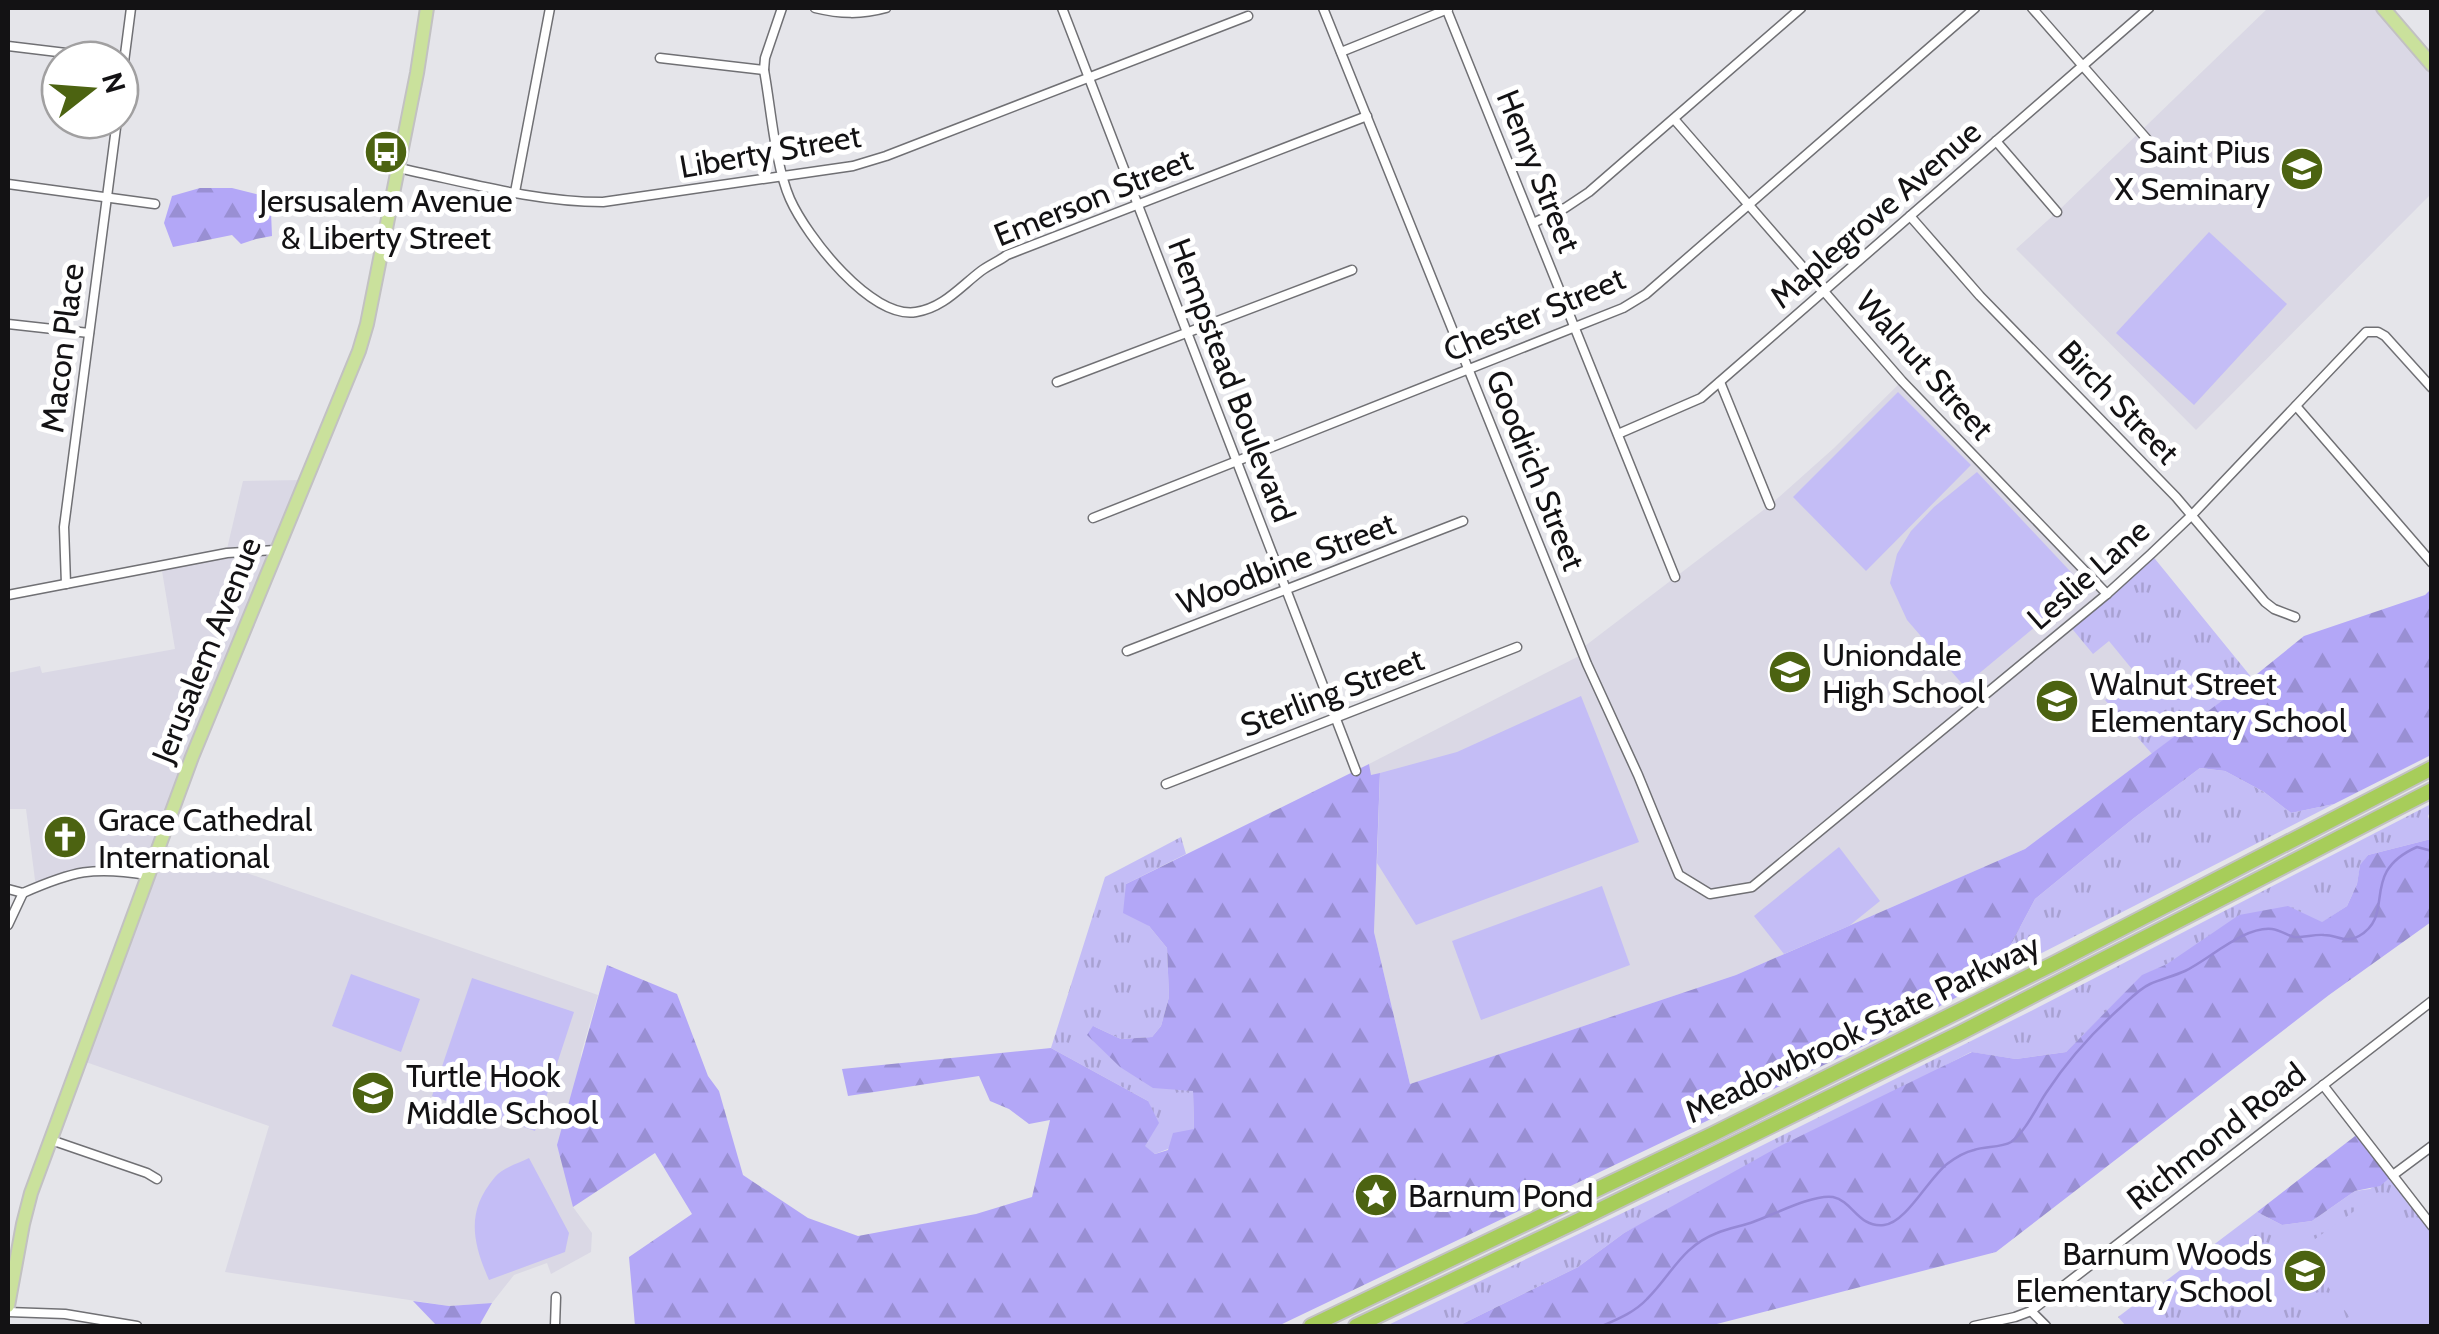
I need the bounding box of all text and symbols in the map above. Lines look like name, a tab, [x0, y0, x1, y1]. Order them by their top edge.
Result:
north arrow	[40, 40, 140, 140]
text: N	[95, 68, 133, 97]
street label: Henry Street	[1489, 84, 1589, 258]
street label: Maplegrove Avenue	[1762, 112, 1988, 316]
street label: Liberty Street	[676, 116, 864, 186]
bus stop icon: Jersusalem Avenue & Liberty Street	[363, 129, 409, 175]
place label: Saint Pius X Seminary	[2114, 132, 2270, 208]
street label: Emerson Street	[988, 139, 1198, 254]
school or university icon: Saint Pius X Seminary	[2279, 146, 2325, 192]
place label: Jersusalem Avenue & Liberty Street	[258, 181, 513, 257]
street label: Hempstead Boulevard	[1160, 233, 1304, 527]
street label: Chester Street	[1437, 258, 1631, 370]
street label: Macon Place	[32, 261, 92, 435]
street label: Walnut Street	[1848, 283, 2002, 448]
street label: Birch Street	[2051, 332, 2188, 472]
street label: Goodrich Street	[1478, 364, 1594, 576]
street label: Woodbine Street	[1172, 503, 1401, 622]
street label: Leslie Lane	[2019, 510, 2157, 638]
street label: Jerusalem Avenue	[143, 531, 269, 770]
place label: Uniondale High School	[1822, 635, 1985, 711]
street label: Sterling Street	[1235, 639, 1429, 745]
school or university icon: Uniondale High School	[1767, 649, 1813, 695]
place label: Walnut Street Elementary School	[2090, 664, 2347, 740]
school or university icon: Walnut Street Elementary School	[2034, 678, 2080, 724]
place label: Grace Cathedral International	[98, 800, 313, 876]
church icon: Grace Cathedral International	[42, 814, 88, 860]
street label: Meadowbrook State Parkway	[1678, 925, 2046, 1131]
street label: Richmond Road	[2119, 1054, 2313, 1218]
place label: Turtle Hook Middle School	[406, 1056, 599, 1132]
school or university icon: Turtle Hook Middle School	[350, 1070, 396, 1116]
place icon: Barnum Pond	[1353, 1172, 1399, 1218]
place label: Barnum Pond	[1408, 1176, 1594, 1215]
place label: Barnum Woods Elementary School	[2015, 1234, 2272, 1310]
school or university icon: Barnum Woods Elementary School	[2282, 1248, 2328, 1294]

